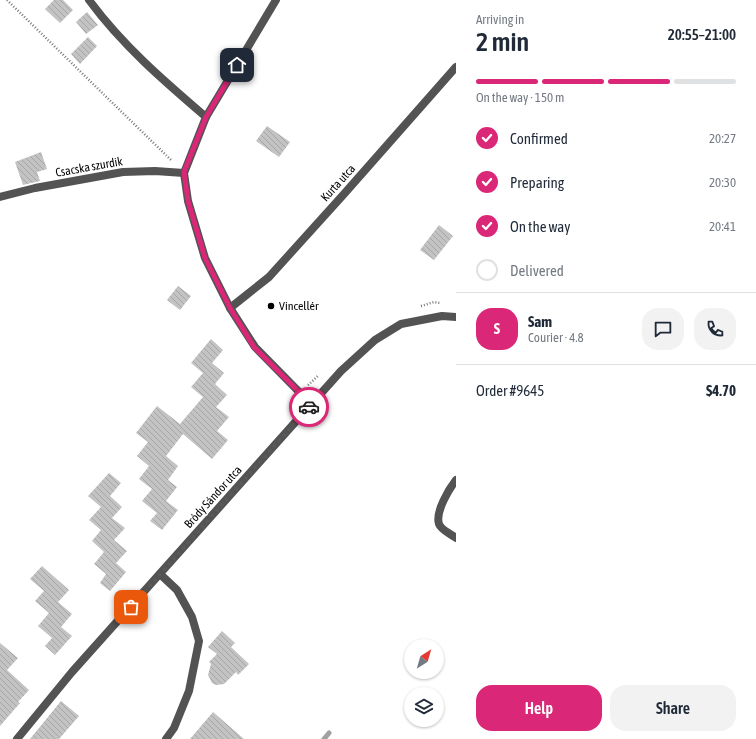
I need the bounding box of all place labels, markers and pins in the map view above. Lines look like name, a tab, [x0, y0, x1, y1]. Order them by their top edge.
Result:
pin	[220, 48, 254, 82]
place label: Vincellér	[279, 299, 319, 313]
marker: Vincellér	[266, 301, 276, 311]
pin	[114, 590, 148, 624]

